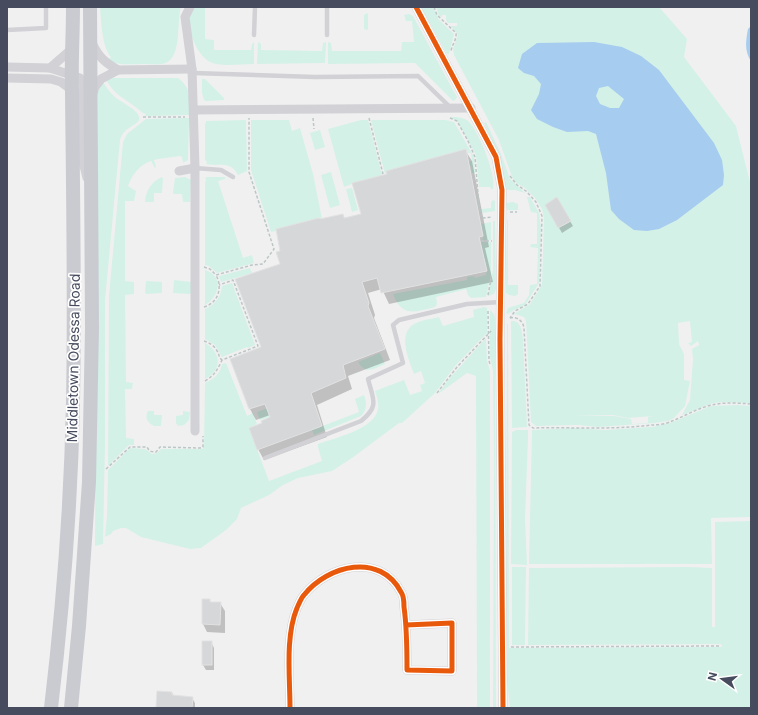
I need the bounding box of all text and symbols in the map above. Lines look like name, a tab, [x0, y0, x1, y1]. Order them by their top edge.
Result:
street label: Middletown Odessa Road	[63, 273, 83, 443]
north arrow	[702, 659, 742, 699]
text: N	[704, 671, 720, 682]

